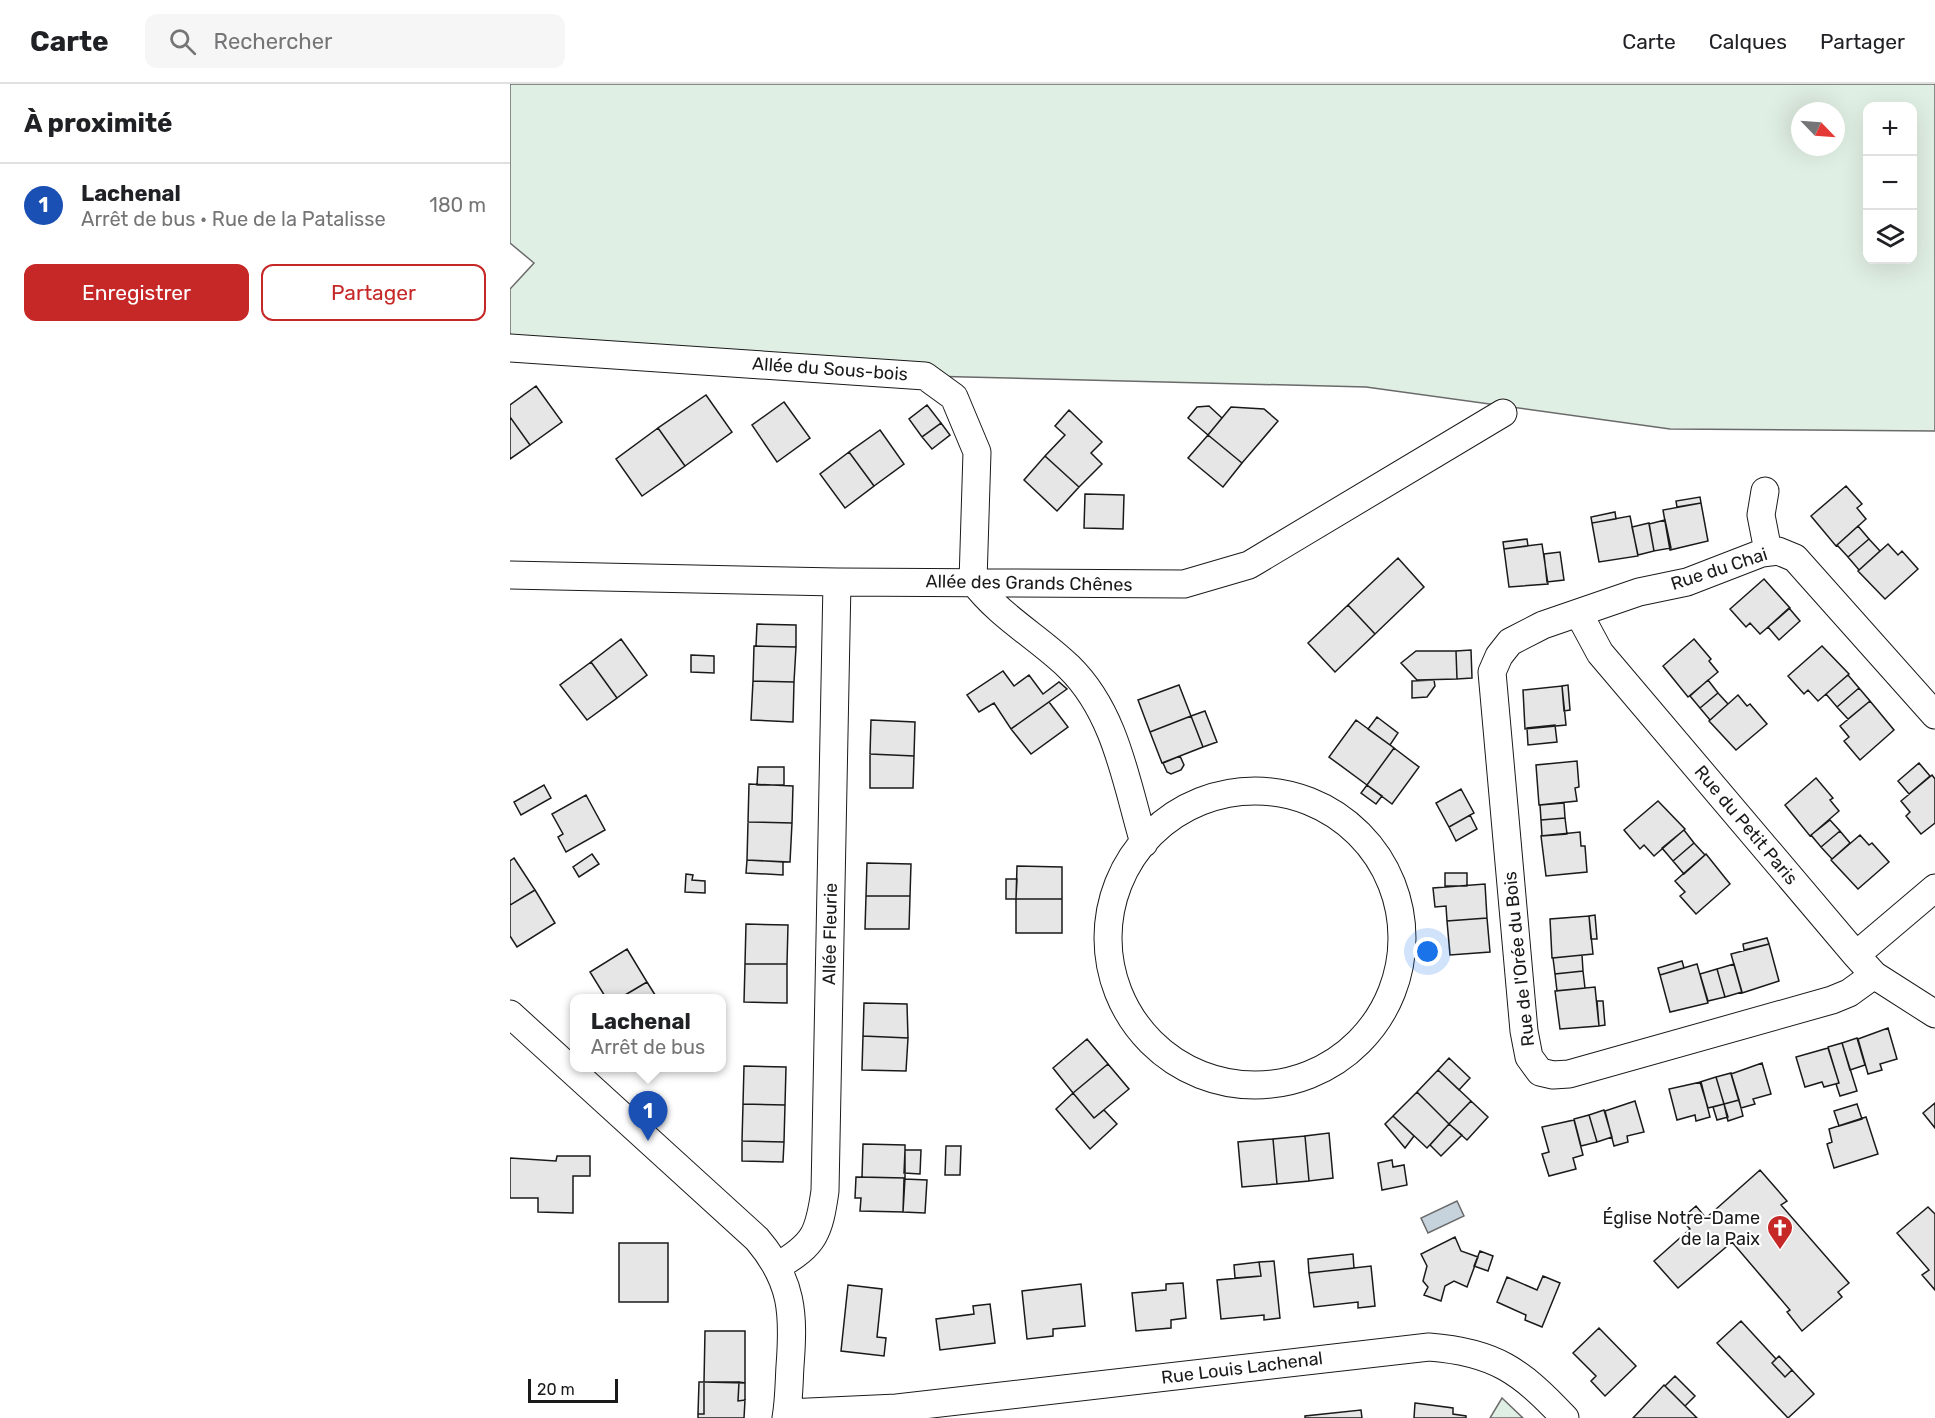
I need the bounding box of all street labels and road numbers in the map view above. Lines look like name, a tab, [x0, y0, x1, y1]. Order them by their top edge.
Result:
street label: Allée du Sous-bois	[751, 353, 909, 385]
street label: Rue du Chai	[1668, 543, 1770, 595]
street label: Allée des Grands Chênes	[925, 570, 1133, 596]
street label: Rue du Petit Paris	[1690, 761, 1802, 889]
street label: Rue de l'Orée du Bois	[1499, 870, 1539, 1048]
street label: Allée Fleurie	[818, 883, 842, 985]
street label: Rue Louis Lachenal	[1160, 1347, 1324, 1389]

